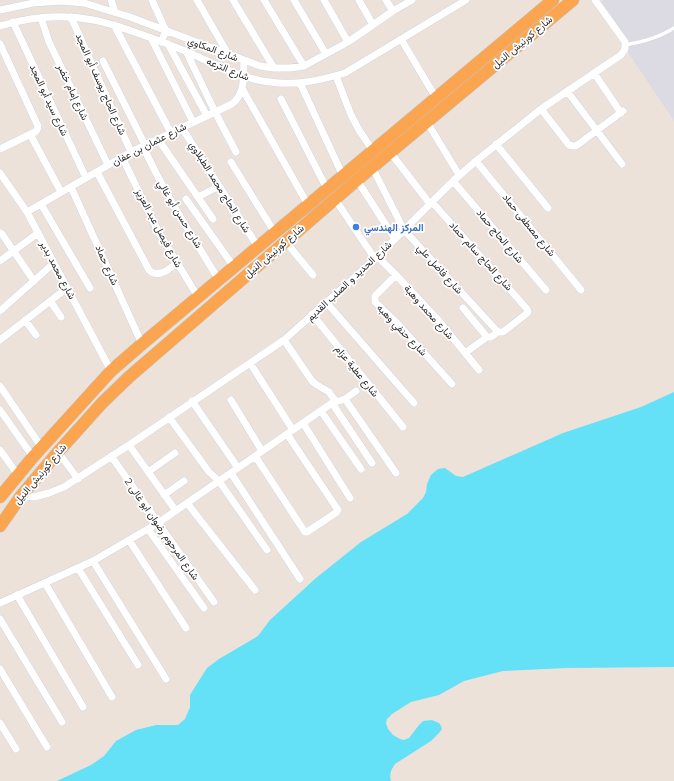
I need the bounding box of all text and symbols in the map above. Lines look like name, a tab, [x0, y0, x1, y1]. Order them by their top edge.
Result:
street label: شارع كورنيش النيل	[489, 13, 555, 71]
street label: شارع الحاج يوسف أبو المجد	[73, 31, 129, 137]
street label: شارع المكاوي	[185, 34, 240, 66]
street label: شارع الترعه	[205, 55, 251, 83]
street label: شارع إمام خضر	[54, 61, 92, 122]
street label: شارع سيد أبو المجد	[27, 62, 71, 138]
street label: شارع عثمان بن عفان	[110, 120, 188, 168]
street label: شارع الحاج محمد الطبلاوي	[185, 139, 254, 236]
street label: شارع حسن أبو غالي	[153, 178, 206, 252]
street label: شارع فيصل عبد العزيز	[132, 185, 185, 270]
street label: شارع مصطفى حماد	[500, 191, 558, 259]
street label: شارع الحاج حماد	[474, 206, 526, 266]
street label: شارع الحاج سالم حماد	[446, 219, 516, 293]
street label: شارع كورنيش النيل	[241, 221, 307, 281]
place label: المركز الهندسي	[364, 221, 424, 236]
marker: المركز الهندسي	[351, 222, 361, 232]
street label: شارع محمد بدير	[37, 238, 79, 301]
street label: شارع الحديد و الصلب القديم	[304, 238, 394, 324]
street label: شارع فاضل علي	[413, 241, 466, 298]
street label: شارع حماد	[92, 243, 122, 287]
street label: شارع محمد وهبة	[401, 282, 457, 342]
street label: شارع حنفي وهبه	[373, 301, 430, 360]
street label: شارع عطية عزام	[332, 343, 382, 400]
street label: شارع كورنيش النيل	[11, 441, 69, 507]
street label: شارع المرحوم رضوان ابو غالى 2	[122, 476, 202, 583]

